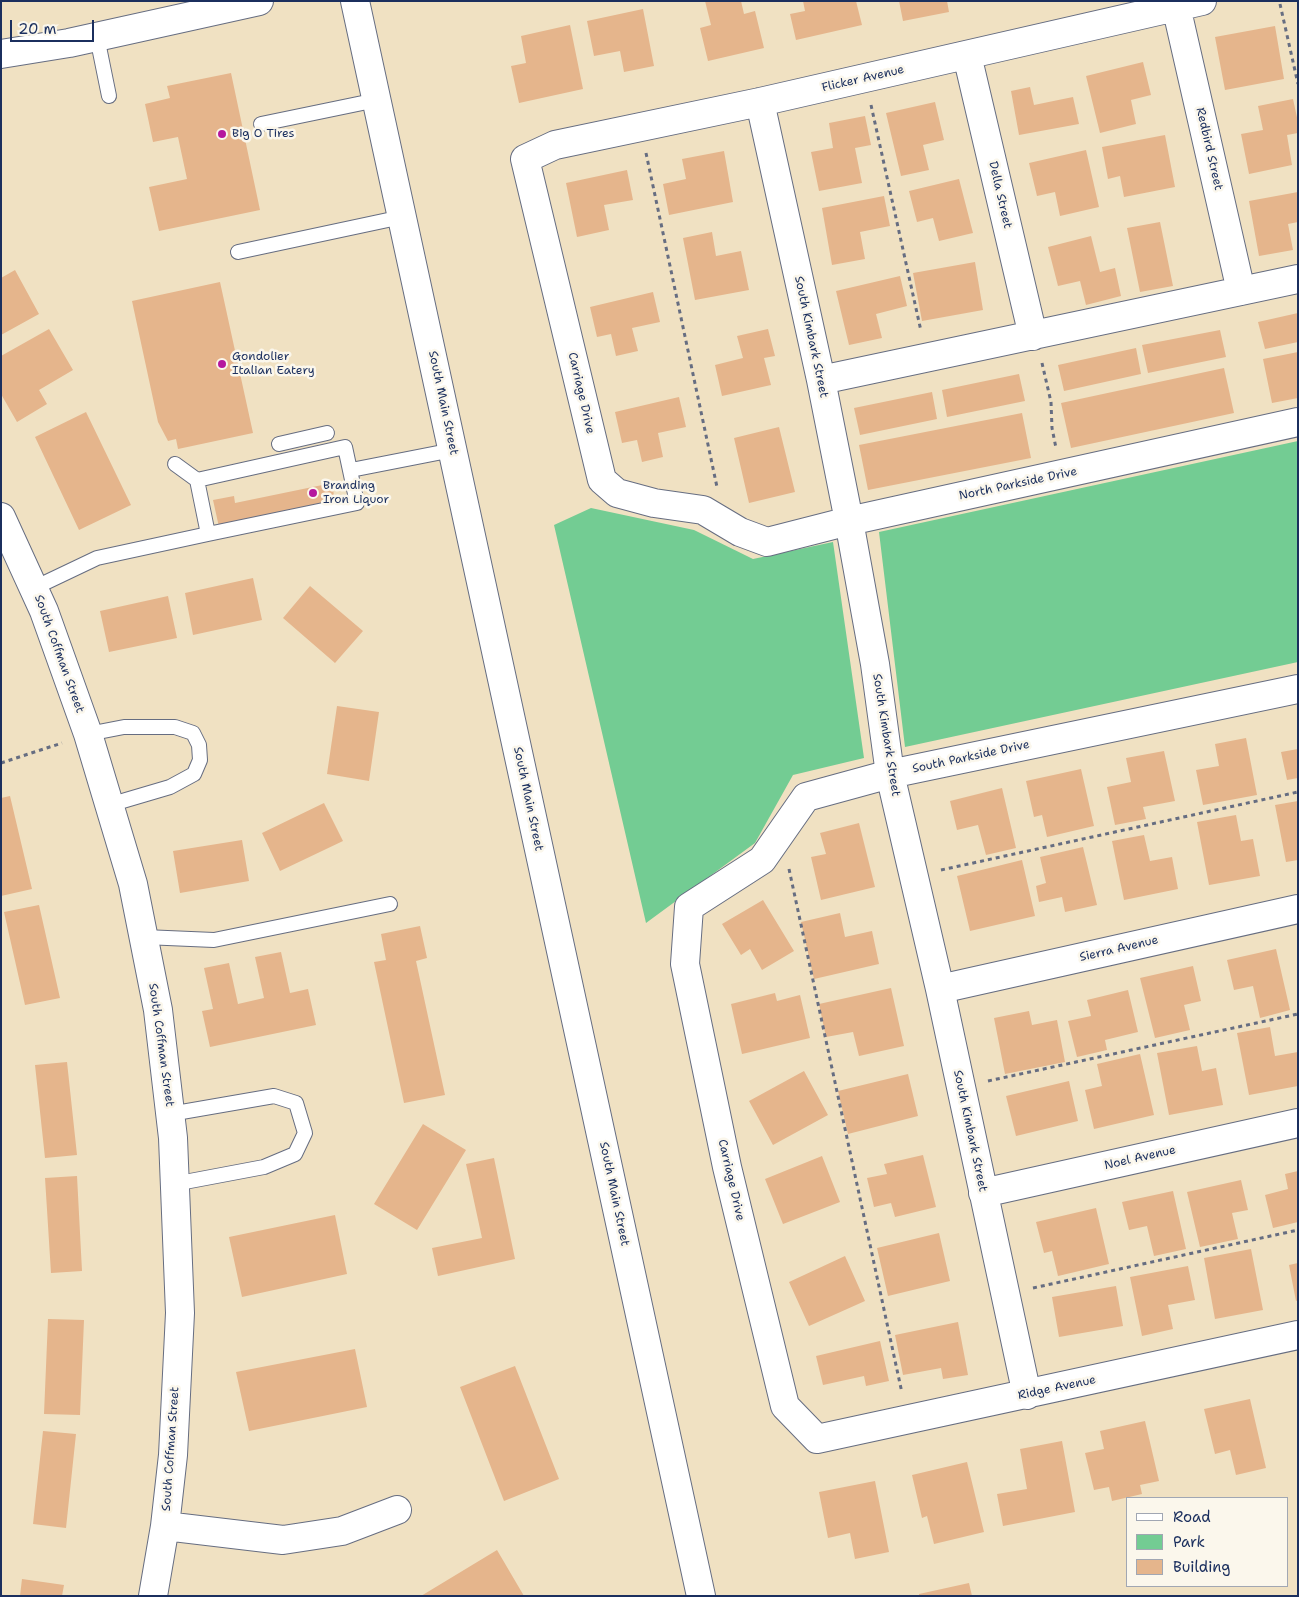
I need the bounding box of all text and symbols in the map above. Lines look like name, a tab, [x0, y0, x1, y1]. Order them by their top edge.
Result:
scale bar	[12, 10, 96, 42]
text: 20 m	[18, 19, 57, 39]
street label: Flicker Avenue	[820, 63, 906, 95]
street label: Redbird Street	[1192, 106, 1226, 192]
place label: Big O Tires	[232, 127, 294, 141]
marker: Big O Tires	[216, 128, 228, 140]
street label: Della Street	[985, 160, 1015, 230]
street label: South Kimbark Street	[791, 275, 831, 399]
place label: Gondolier Italian Eatery	[232, 350, 315, 378]
street label: South Main Street	[425, 350, 461, 456]
street label: Carriage Drive	[565, 351, 597, 435]
marker: Gondolier Italian Eatery	[216, 358, 228, 370]
street label: North Parkside Drive	[958, 464, 1078, 504]
place label: Branding Iron Liquor	[323, 479, 389, 507]
marker: Branding Iron Liquor	[307, 487, 319, 499]
street label: South Coffman Street	[31, 593, 87, 715]
street label: South Kimbark Street	[869, 673, 903, 797]
street label: South Parkside Drive	[911, 738, 1031, 776]
street label: South Main Street	[510, 746, 546, 852]
street label: Sierra Avenue	[1078, 933, 1160, 965]
street label: South Coffman Street	[145, 982, 177, 1108]
street label: South Kimbark Street	[950, 1069, 990, 1193]
street label: Carriage Drive	[715, 1138, 747, 1222]
street label: South Main Street	[596, 1141, 632, 1247]
street label: Noel Avenue	[1103, 1143, 1177, 1173]
street label: Ridge Avenue	[1017, 1373, 1097, 1403]
street label: South Coffman Street	[159, 1386, 183, 1512]
legend	[1126, 1497, 1289, 1587]
text: Road	[1173, 1507, 1211, 1527]
text: Park	[1173, 1532, 1205, 1552]
text: Building	[1173, 1557, 1230, 1577]

